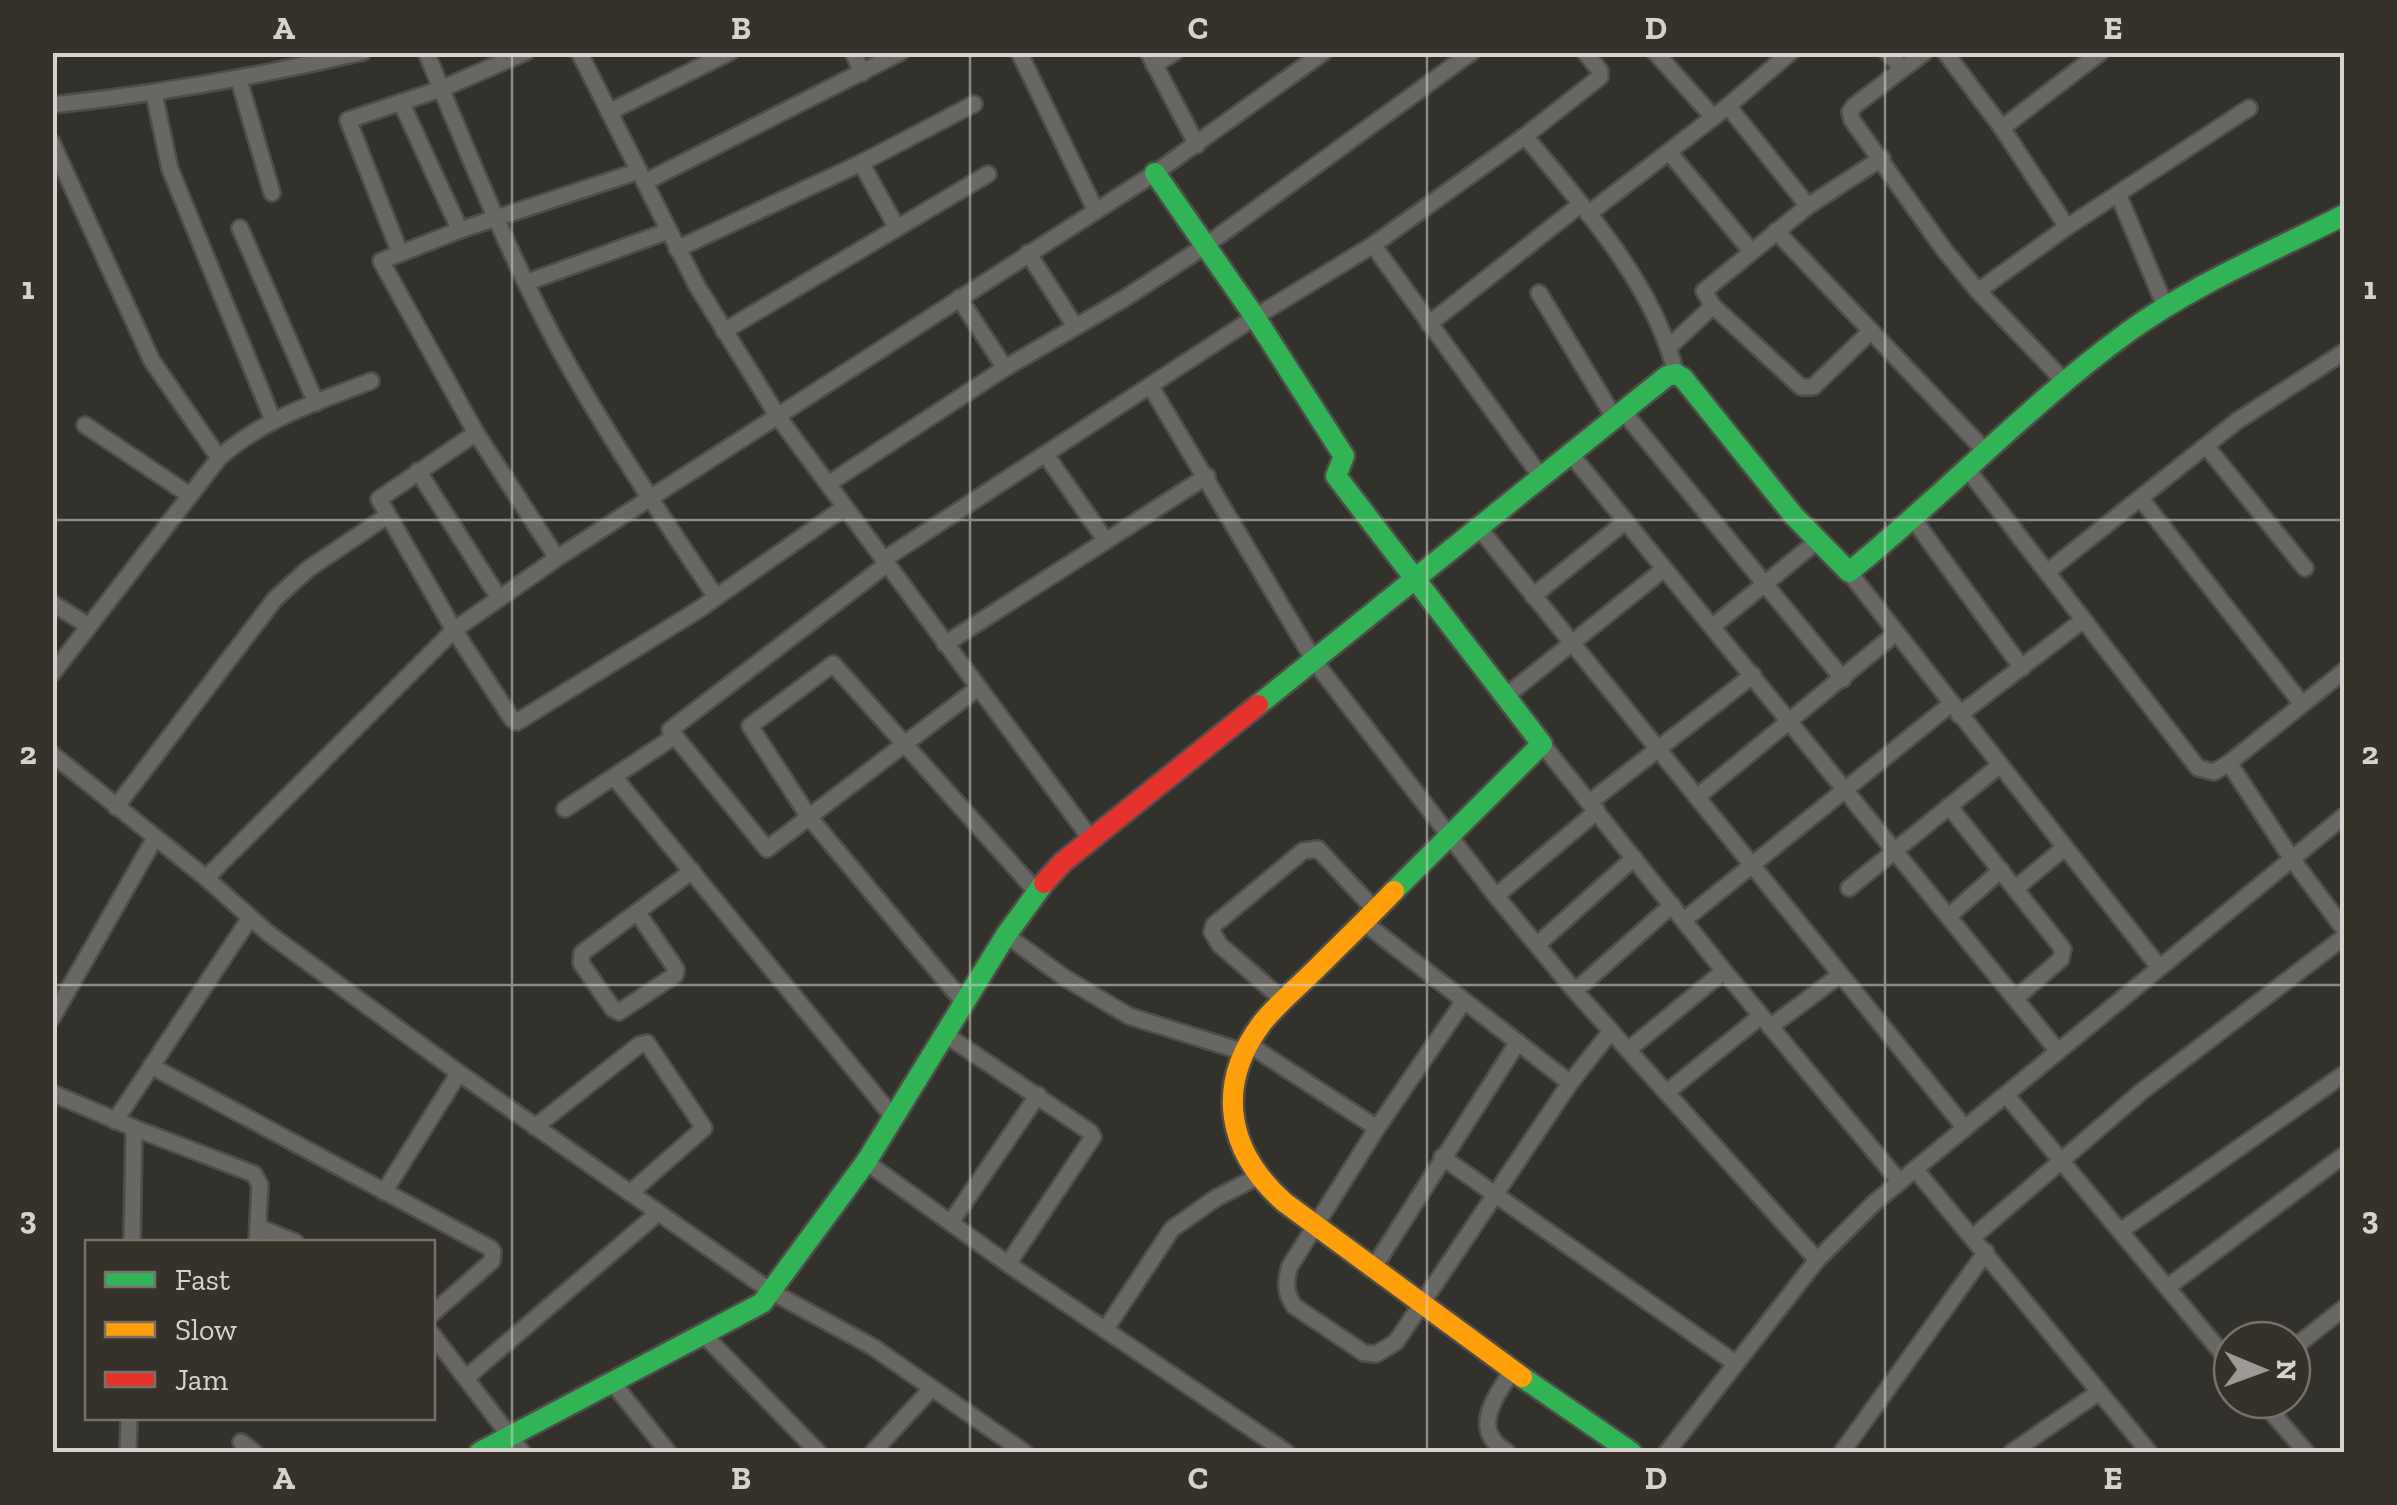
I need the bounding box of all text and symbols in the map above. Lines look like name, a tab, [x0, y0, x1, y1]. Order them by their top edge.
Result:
text: A	[273, 9, 295, 47]
text: B	[731, 9, 751, 47]
text: C	[1188, 9, 1208, 47]
text: D	[1645, 9, 1667, 47]
text: E	[2104, 9, 2122, 47]
text: 1	[22, 269, 35, 307]
text: 1	[2364, 269, 2377, 307]
text: 2	[19, 734, 37, 772]
text: 2	[2361, 734, 2379, 772]
text: 3	[19, 1199, 37, 1237]
text: 3	[2361, 1199, 2379, 1237]
legend	[85, 1240, 435, 1420]
text: Fast	[175, 1262, 230, 1298]
text: Slow	[175, 1312, 237, 1348]
north arrow	[2212, 1320, 2312, 1420]
text: N	[2270, 1360, 2303, 1381]
text: Jam	[175, 1362, 228, 1398]
text: A	[273, 1459, 295, 1497]
text: B	[731, 1459, 751, 1497]
text: C	[1188, 1459, 1208, 1497]
text: D	[1645, 1459, 1667, 1497]
text: E	[2104, 1459, 2122, 1497]

